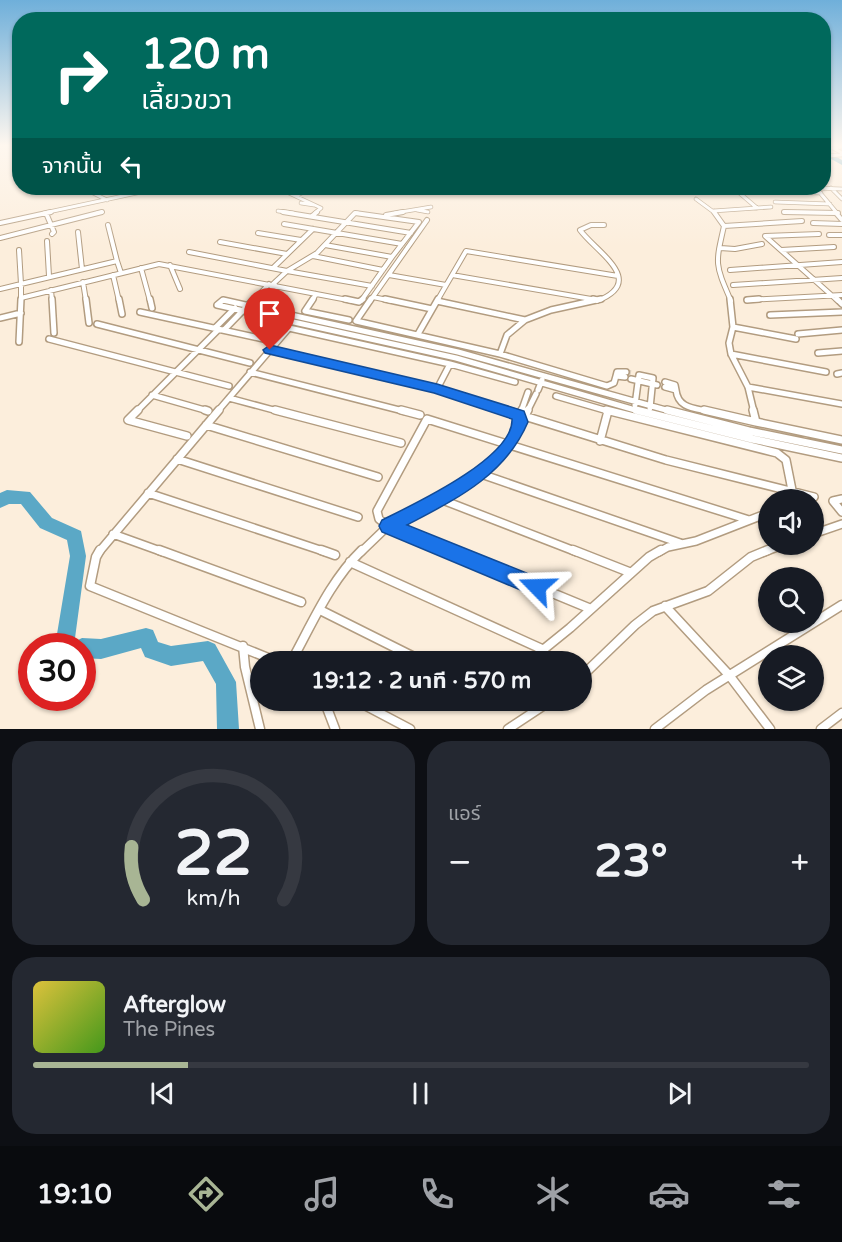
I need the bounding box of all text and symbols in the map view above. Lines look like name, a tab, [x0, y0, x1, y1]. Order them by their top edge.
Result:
text: 120 m	[141, 29, 270, 80]
icon: right	[42, 36, 120, 114]
text: เลี้ยวขวา	[141, 84, 232, 117]
icon: left	[115, 150, 148, 183]
text: จากนั้น	[42, 153, 103, 179]
pin	[244, 288, 295, 350]
icon: arrive	[253, 297, 286, 330]
map controls	[758, 489, 824, 711]
button: sound	[758, 489, 824, 555]
position arrow	[505, 555, 569, 619]
button: search	[758, 567, 824, 633]
speed limit sign: 30	[18, 633, 96, 711]
button: layers	[758, 645, 824, 711]
text: 19:12 · 2 นาที · 570 m	[311, 668, 531, 694]
text: แอร์	[448, 802, 480, 826]
text: 22	[174, 817, 253, 892]
text: 23°	[594, 835, 668, 889]
text: −	[448, 843, 472, 882]
text: +	[790, 843, 809, 882]
text: km/h	[187, 885, 240, 911]
text: Afterglow	[123, 992, 226, 1018]
text: The Pines	[123, 1018, 215, 1042]
icon: previous	[146, 1077, 179, 1110]
icon: pause	[404, 1077, 437, 1110]
icon: next	[663, 1077, 696, 1110]
icon: directions	[185, 1173, 227, 1215]
icon: music	[301, 1173, 343, 1215]
icon: phone	[416, 1173, 458, 1215]
icon: climate	[532, 1173, 574, 1215]
icon: car	[648, 1173, 690, 1215]
icon: filters	[763, 1173, 805, 1215]
text: 19:10	[37, 1178, 112, 1211]

